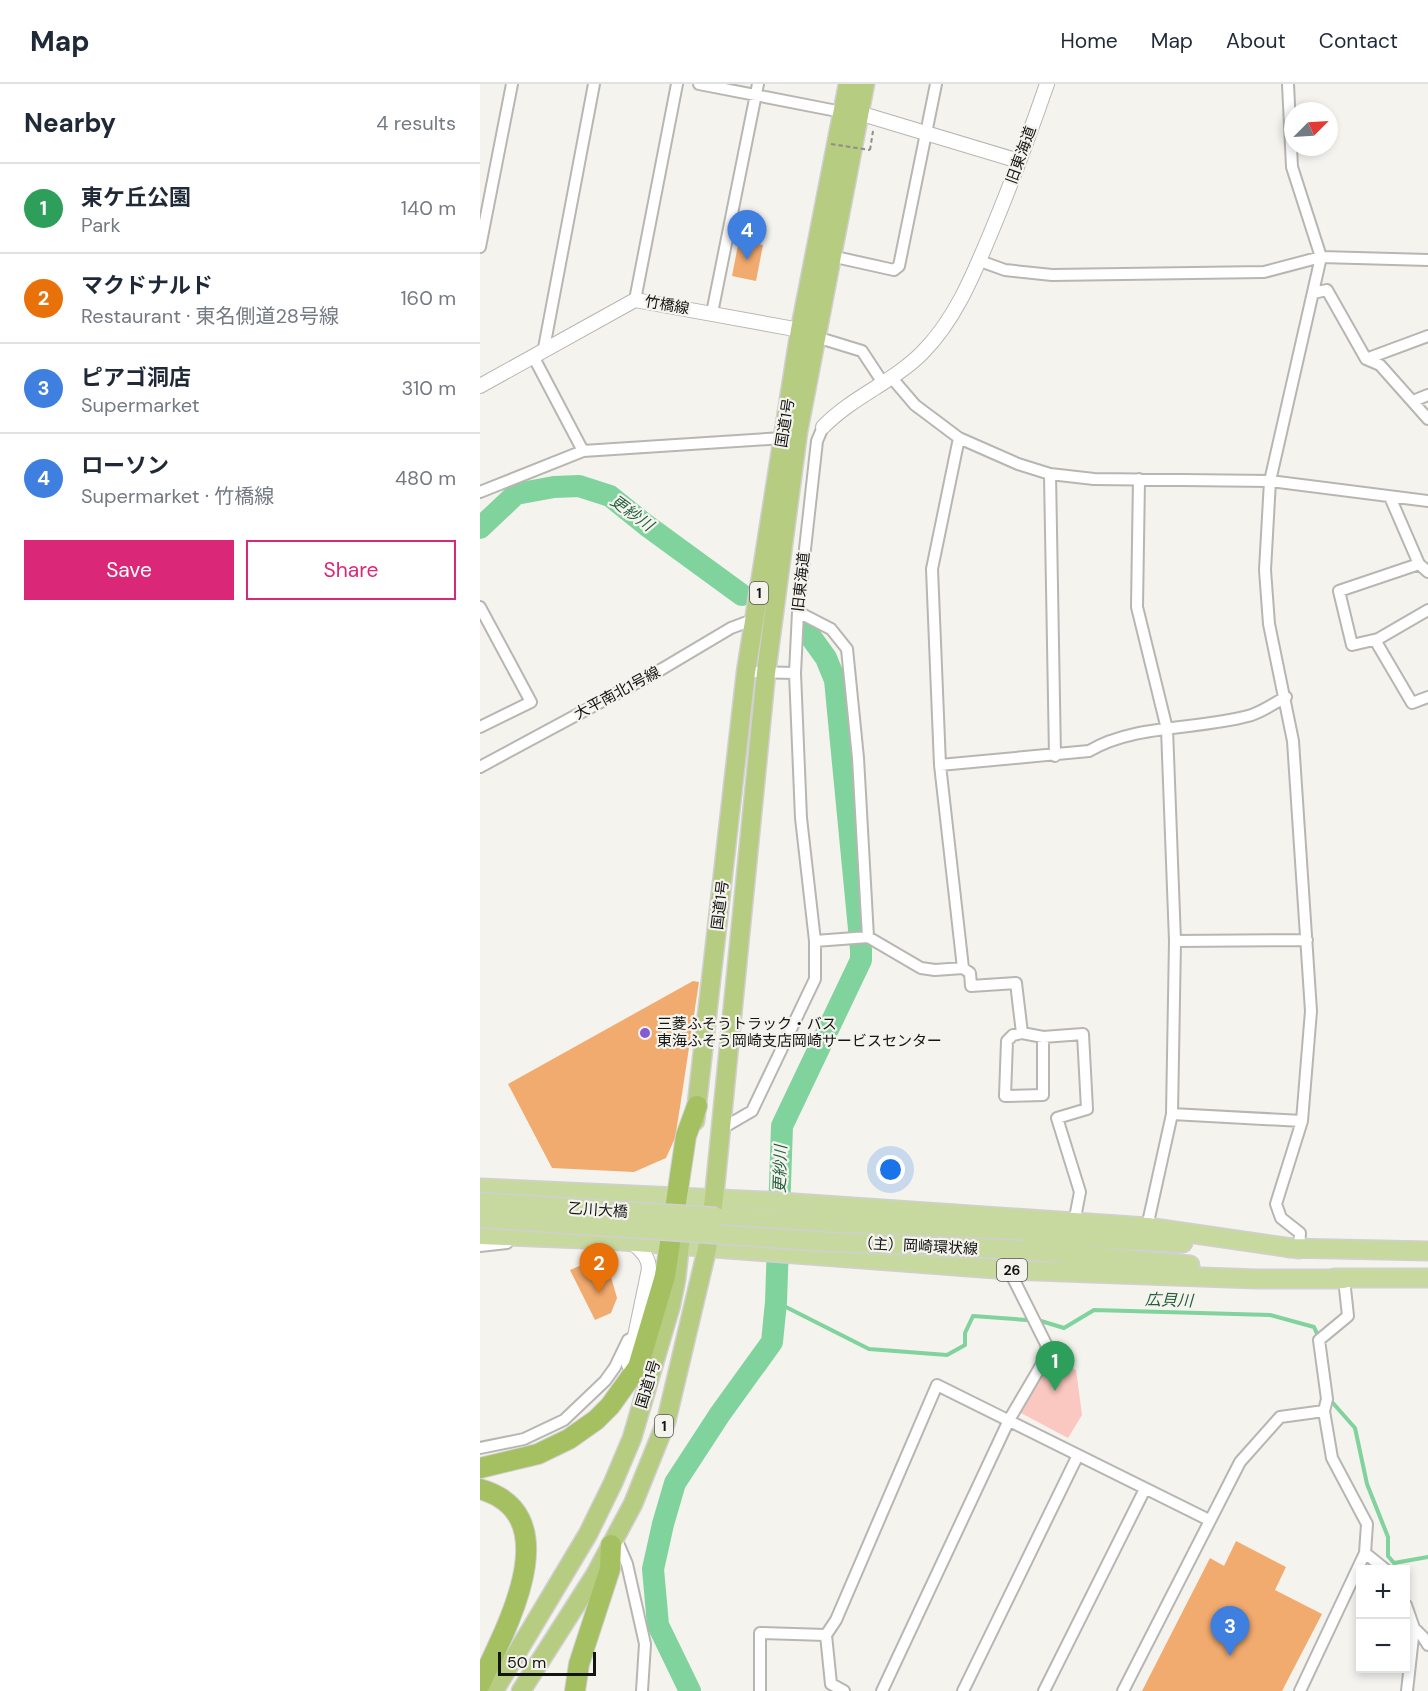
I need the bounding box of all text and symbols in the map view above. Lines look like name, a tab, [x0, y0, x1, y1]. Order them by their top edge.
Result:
text: Map	[30, 23, 90, 60]
text: Home	[1060, 27, 1118, 55]
text: Map	[1151, 27, 1193, 55]
text: About	[1226, 27, 1286, 55]
text: Contact	[1319, 27, 1398, 55]
north arrow	[1284, 102, 1338, 156]
text: Nearby	[24, 106, 116, 140]
text: 4 results	[376, 110, 456, 136]
street label: 旧東海道	[1001, 123, 1041, 187]
text: 東ケ丘公園	[81, 183, 191, 212]
text: 1	[40, 195, 47, 221]
text: 140 m	[401, 195, 456, 221]
pin: 4	[728, 210, 766, 260]
text: Park	[81, 212, 121, 238]
text: マクドナルド	[81, 271, 213, 300]
text: 2	[38, 285, 49, 311]
text: 160 m	[400, 285, 456, 311]
street label: 竹橋線	[643, 291, 691, 319]
text: Restaurant · 東名側道28号線	[81, 303, 339, 329]
text: ピアゴ洞店	[81, 363, 191, 392]
text: 3	[37, 375, 50, 401]
text: 310 m	[401, 375, 456, 401]
text: Supermarket	[81, 392, 200, 418]
street label: 国道1号	[771, 397, 799, 449]
text: ローソン	[81, 451, 169, 480]
text: 4	[37, 465, 50, 491]
text: 480 m	[395, 465, 456, 491]
text: Supermarket · 竹橋線	[81, 483, 274, 509]
water label: 更紗川	[606, 490, 659, 537]
button: Save	[24, 540, 234, 600]
button: Share	[246, 540, 456, 600]
street label: 旧東海道	[788, 551, 814, 613]
road number: 1	[750, 582, 768, 604]
street label: 大平南北1号線	[571, 662, 663, 724]
street label: 国道1号	[707, 879, 733, 931]
place label: 三菱ふそうトラック・バス 東海ふそう岡崎支店岡崎サービスセンター	[657, 1014, 942, 1051]
marker: 三菱ふそうトラック・バス 東海ふそう岡崎支店岡崎サービスセンター	[638, 1026, 652, 1040]
water label: 更紗川	[769, 1143, 791, 1193]
your location	[876, 1155, 905, 1184]
street label: 乙川大橋	[567, 1198, 629, 1222]
street label: （主）岡崎環状線	[858, 1233, 978, 1259]
pin: 2	[580, 1244, 618, 1293]
road number: 26	[997, 1259, 1027, 1281]
water label: 広貝川	[1145, 1289, 1195, 1311]
pin: 1	[1036, 1342, 1074, 1391]
street label: 国道1号	[631, 1357, 665, 1411]
road number: 1	[655, 1415, 673, 1437]
map controls	[1356, 1565, 1410, 1673]
button: +	[1356, 1565, 1410, 1619]
pin: 3	[1210, 1606, 1250, 1656]
button: −	[1356, 1619, 1410, 1673]
scale bar	[498, 1649, 596, 1676]
text: 50 m	[507, 1652, 546, 1673]

